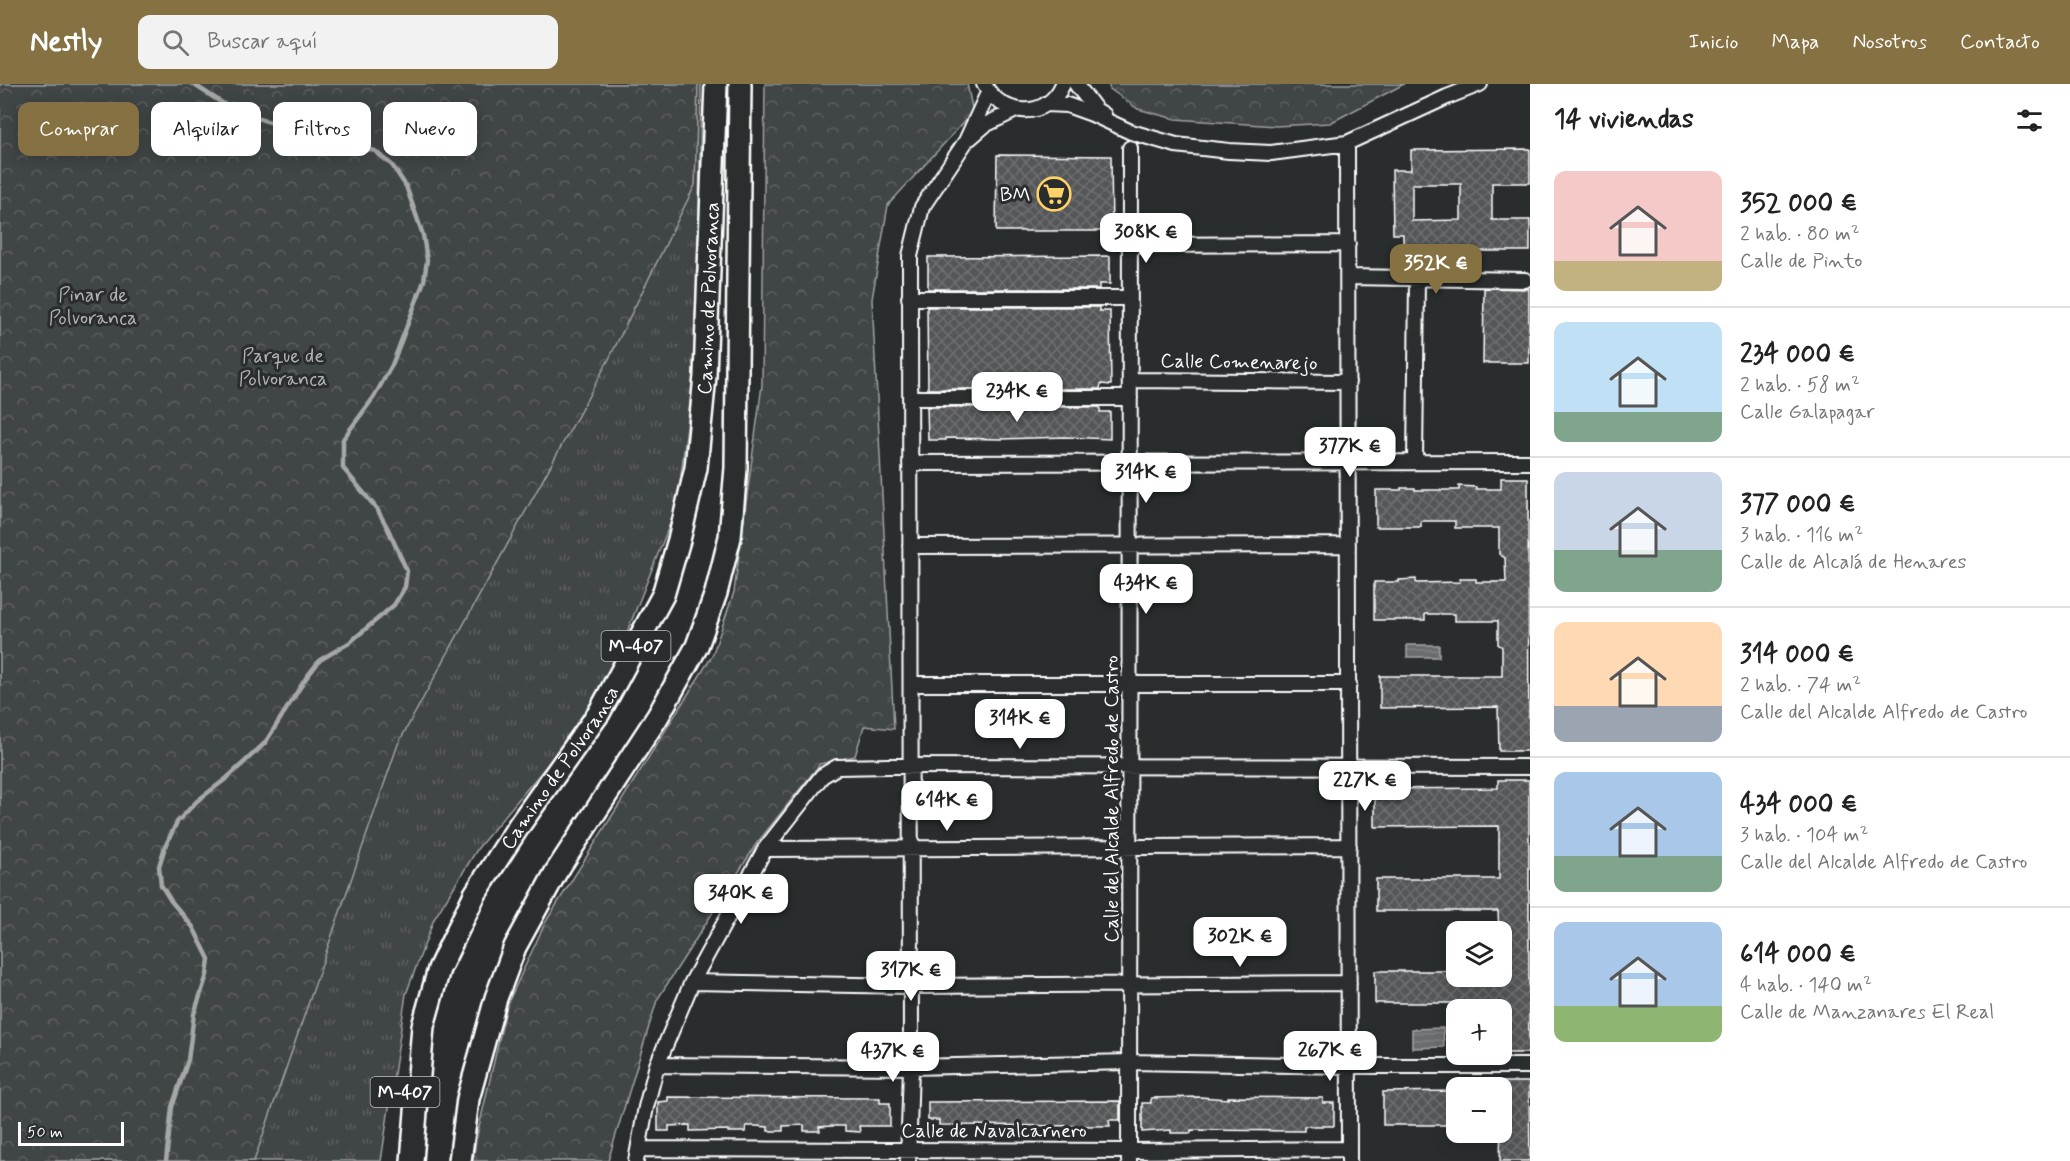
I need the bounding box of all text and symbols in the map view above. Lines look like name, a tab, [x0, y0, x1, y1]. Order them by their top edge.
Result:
search box	[138, 15, 558, 69]
text: Nestly	[30, 24, 102, 61]
icon: search	[159, 26, 192, 59]
text: Buscar aquí	[207, 28, 318, 56]
text: Inicio	[1689, 28, 1739, 56]
text: Mapa	[1772, 28, 1819, 56]
text: Nosotros	[1852, 28, 1927, 56]
text: Contacto	[1960, 28, 2040, 56]
chip: Comprar	[18, 102, 139, 156]
chip: Alquilar	[151, 102, 261, 156]
chip: Filtros	[273, 102, 371, 156]
chip: Nuevo	[383, 102, 477, 156]
text: 14 viviendas	[1554, 103, 1694, 137]
icon: filters	[2013, 104, 2046, 137]
supermarket icon: BM	[1036, 176, 1072, 212]
place label: BM	[1000, 182, 1031, 209]
text: 352 000 €	[1740, 187, 1857, 221]
icon: home	[1602, 195, 1674, 267]
street label: Camino de Polvoranca	[691, 201, 727, 396]
pin: 308K €	[1097, 213, 1195, 264]
text: 308K €	[1114, 219, 1178, 246]
text: 2 hab. · 80 m²	[1740, 221, 1860, 248]
pin: 352K €	[1387, 244, 1485, 295]
text: Calle de Pinto	[1740, 248, 1862, 275]
text: 352K €	[1404, 250, 1468, 277]
park label: Pinar de Polvoranca	[49, 282, 137, 332]
text: 234 000 €	[1740, 338, 1855, 372]
park label: Parque de Polvoranca	[239, 343, 327, 393]
icon: home	[1602, 346, 1674, 418]
street label: Calle Comenarejo	[1160, 348, 1318, 377]
pin: 234K €	[968, 372, 1066, 423]
text: 2 hab. · 58 m²	[1740, 372, 1860, 399]
text: 234K €	[986, 378, 1048, 405]
text: Calle Galapagar	[1740, 399, 1875, 426]
pin: 377K €	[1301, 427, 1399, 478]
text: 377K €	[1319, 433, 1381, 460]
pin: 314K €	[1097, 453, 1195, 504]
text: 314K €	[1115, 459, 1177, 486]
text: 377 000 €	[1740, 488, 1856, 522]
icon: home	[1602, 496, 1674, 568]
text: 3 hab. · 116 m²	[1740, 522, 1863, 549]
text: Calle de Alcalá de Henares	[1740, 549, 1967, 576]
pin: 434K €	[1097, 564, 1195, 615]
text: 434K €	[1114, 570, 1178, 597]
road number: M-407	[602, 631, 670, 661]
text: 314 000 €	[1740, 638, 1854, 672]
icon: home	[1602, 646, 1674, 718]
street label: Calle del Alcalde Alfredo de Castro	[1099, 655, 1126, 943]
text: 2 hab. · 74 m²	[1740, 672, 1861, 699]
street label: Camino de Polvoranca	[495, 682, 626, 855]
pin: 314K €	[971, 699, 1069, 750]
text: Calle del Alcalde Alfredo de Castro	[1740, 699, 2027, 726]
text: 314K €	[989, 705, 1051, 732]
pin: 227K €	[1316, 761, 1414, 812]
text: 227K €	[1333, 767, 1397, 794]
pin: 614K €	[898, 781, 996, 832]
text: 614K €	[915, 787, 979, 814]
text: 434 000 €	[1740, 788, 1858, 822]
icon: home	[1602, 796, 1674, 868]
text: 3 hab. · 104 m²	[1740, 822, 1868, 849]
text: Calle del Alcalde Alfredo de Castro	[1740, 849, 2027, 876]
pin: 340K €	[692, 874, 790, 925]
text: 340K €	[708, 880, 774, 907]
pin: 302K €	[1191, 917, 1289, 968]
map controls	[1446, 921, 1512, 1143]
button: layers	[1446, 921, 1512, 987]
text: 302K €	[1207, 923, 1273, 950]
text: 614 000 €	[1740, 938, 1856, 972]
icon: home	[1602, 946, 1674, 1018]
pin: 317K €	[862, 951, 960, 1002]
text: 317K €	[880, 957, 942, 984]
text: 4 hab. · 140 m²	[1740, 972, 1872, 999]
button: +	[1446, 999, 1512, 1065]
text: Calle de Manzanares El Real	[1740, 999, 1994, 1026]
pin: 267K €	[1281, 1031, 1379, 1082]
pin: 437K €	[844, 1032, 942, 1083]
text: 267K €	[1298, 1037, 1362, 1064]
text: 437K €	[861, 1038, 925, 1065]
road number: M-407	[370, 1077, 440, 1107]
button: −	[1446, 1077, 1512, 1143]
street label: Calle de Navalcarnero	[901, 1118, 1087, 1145]
scale bar	[18, 1119, 124, 1146]
text: 50 m	[27, 1122, 63, 1143]

